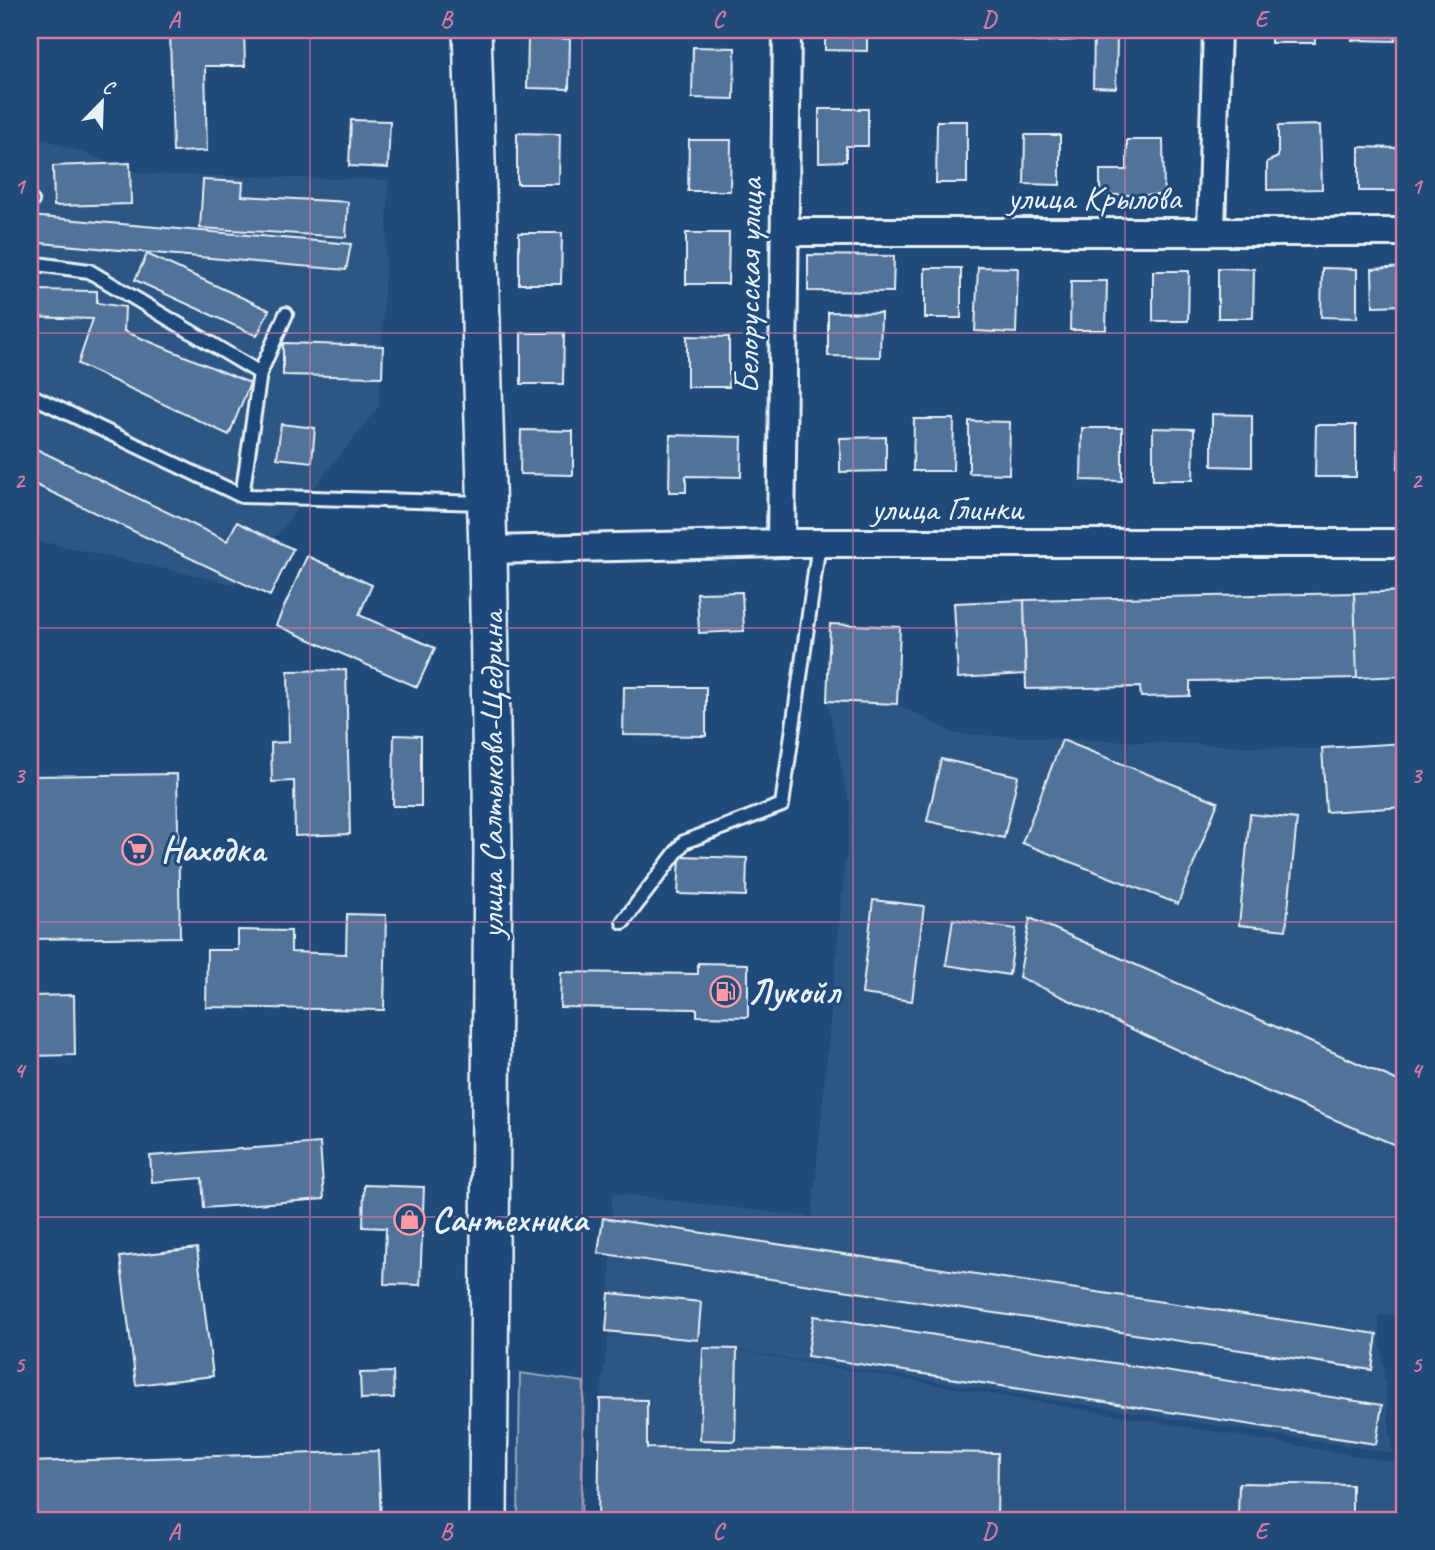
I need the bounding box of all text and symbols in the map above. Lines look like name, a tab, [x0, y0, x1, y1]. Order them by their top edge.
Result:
text: A	[168, 5, 182, 34]
text: B	[440, 5, 454, 34]
text: C	[713, 5, 727, 34]
text: D	[982, 5, 998, 34]
text: E	[1255, 5, 1271, 34]
north arrow	[66, 66, 136, 136]
text: С	[99, 74, 120, 101]
text: 1	[14, 172, 27, 201]
text: 1	[1411, 172, 1424, 201]
street label: улица Крылова	[1005, 175, 1183, 220]
street label: Белорусская улица	[724, 176, 773, 394]
text: 2	[14, 466, 27, 495]
text: 2	[1411, 466, 1424, 495]
street label: улица Глинки	[869, 486, 1025, 531]
street label: улица Салтыкова-Щедрина	[469, 609, 514, 941]
text: 3	[14, 761, 27, 790]
text: 3	[1411, 761, 1424, 790]
place label: Находка	[161, 827, 268, 872]
supermarket icon: Находка	[121, 832, 155, 866]
place label: Лукойл	[748, 969, 842, 1014]
fuel station icon: Лукойл	[708, 974, 742, 1008]
text: 4	[14, 1056, 27, 1085]
text: 4	[1411, 1056, 1424, 1085]
place label: Сантехника	[432, 1197, 591, 1242]
shop icon: Сантехника	[392, 1202, 426, 1236]
text: 5	[14, 1350, 26, 1379]
text: 5	[1411, 1350, 1423, 1379]
text: A	[168, 1517, 182, 1546]
text: B	[440, 1517, 454, 1546]
text: C	[713, 1517, 727, 1546]
text: D	[982, 1517, 998, 1546]
text: E	[1255, 1517, 1271, 1546]

